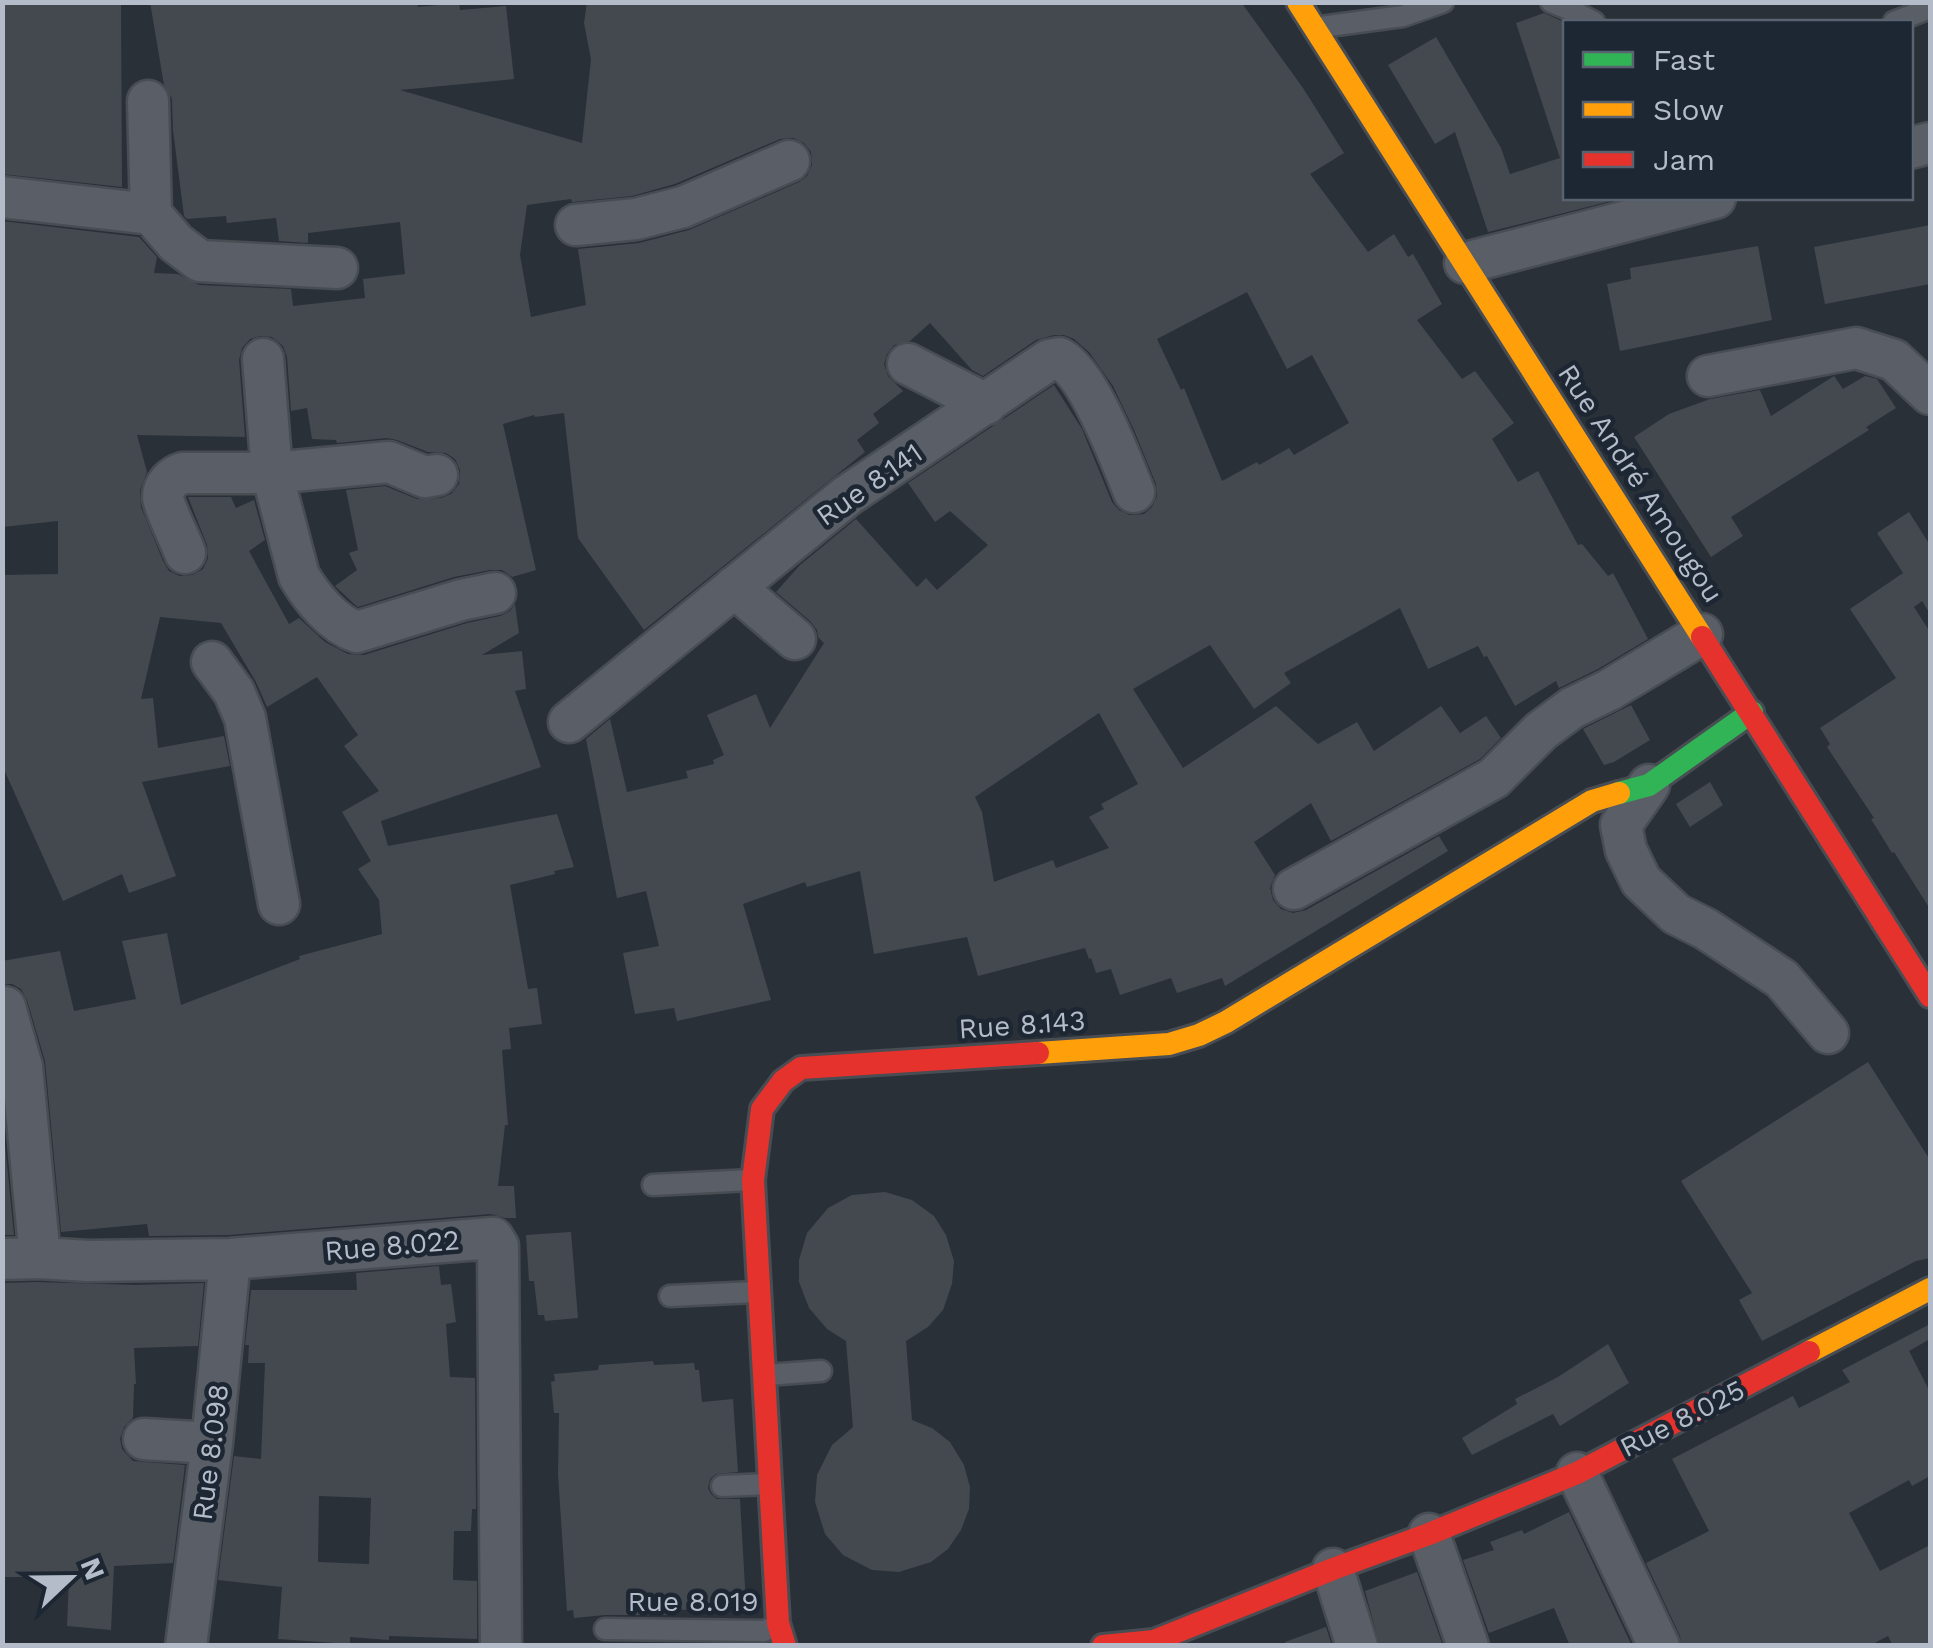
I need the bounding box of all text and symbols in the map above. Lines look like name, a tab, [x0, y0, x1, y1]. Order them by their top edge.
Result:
legend	[1563, 20, 1913, 200]
text: Fast	[1653, 42, 1716, 77]
text: Slow	[1653, 92, 1724, 127]
text: Jam	[1653, 142, 1715, 177]
street label: Rue André Amougou	[1551, 358, 1730, 609]
street label: Rue 8.141	[810, 436, 928, 533]
street label: Rue 8.143	[958, 1004, 1087, 1045]
street label: Rue 8.022	[323, 1223, 461, 1268]
street label: Rue 8.025	[1614, 1373, 1750, 1464]
street label: Rue 8.098	[186, 1382, 235, 1522]
north arrow	[20, 1528, 120, 1628]
text: N	[74, 1553, 112, 1585]
street label: Rue 8.019	[628, 1585, 758, 1618]

